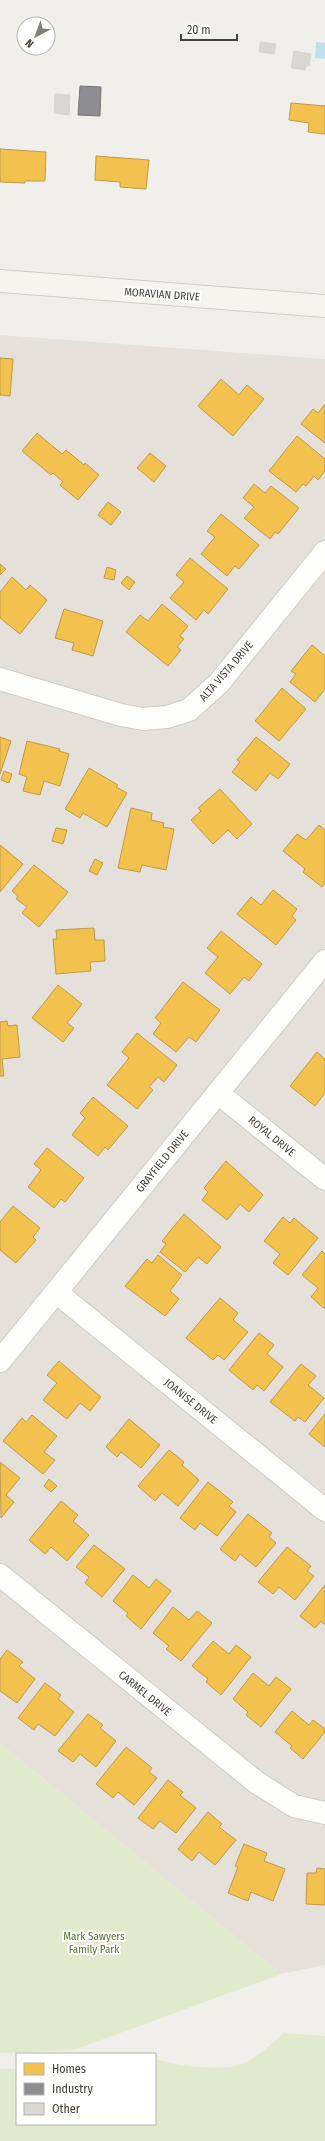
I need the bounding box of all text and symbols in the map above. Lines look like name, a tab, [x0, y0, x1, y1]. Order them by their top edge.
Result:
north arrow	[16, 16, 56, 56]
scale bar	[181, 16, 237, 42]
text: 20 m	[187, 23, 211, 37]
text: N	[23, 36, 37, 50]
street label: MORAVIAN DRIVE	[124, 285, 200, 304]
street label: ALTA VISTA DRIVE	[197, 639, 256, 704]
street label: ROYAL DRIVE	[246, 1114, 298, 1159]
street label: GRAYFIELD DRIVE	[133, 1128, 191, 1195]
street label: JOANISE DRIVE	[162, 1376, 220, 1427]
street label: CARMEL DRIVE	[116, 1668, 174, 1719]
park label: Mark Sawyers Family Park	[63, 1930, 125, 1956]
legend	[16, 2053, 156, 2125]
text: Homes	[52, 2062, 86, 2076]
text: Industry	[52, 2082, 93, 2096]
text: Other	[52, 2102, 81, 2116]

